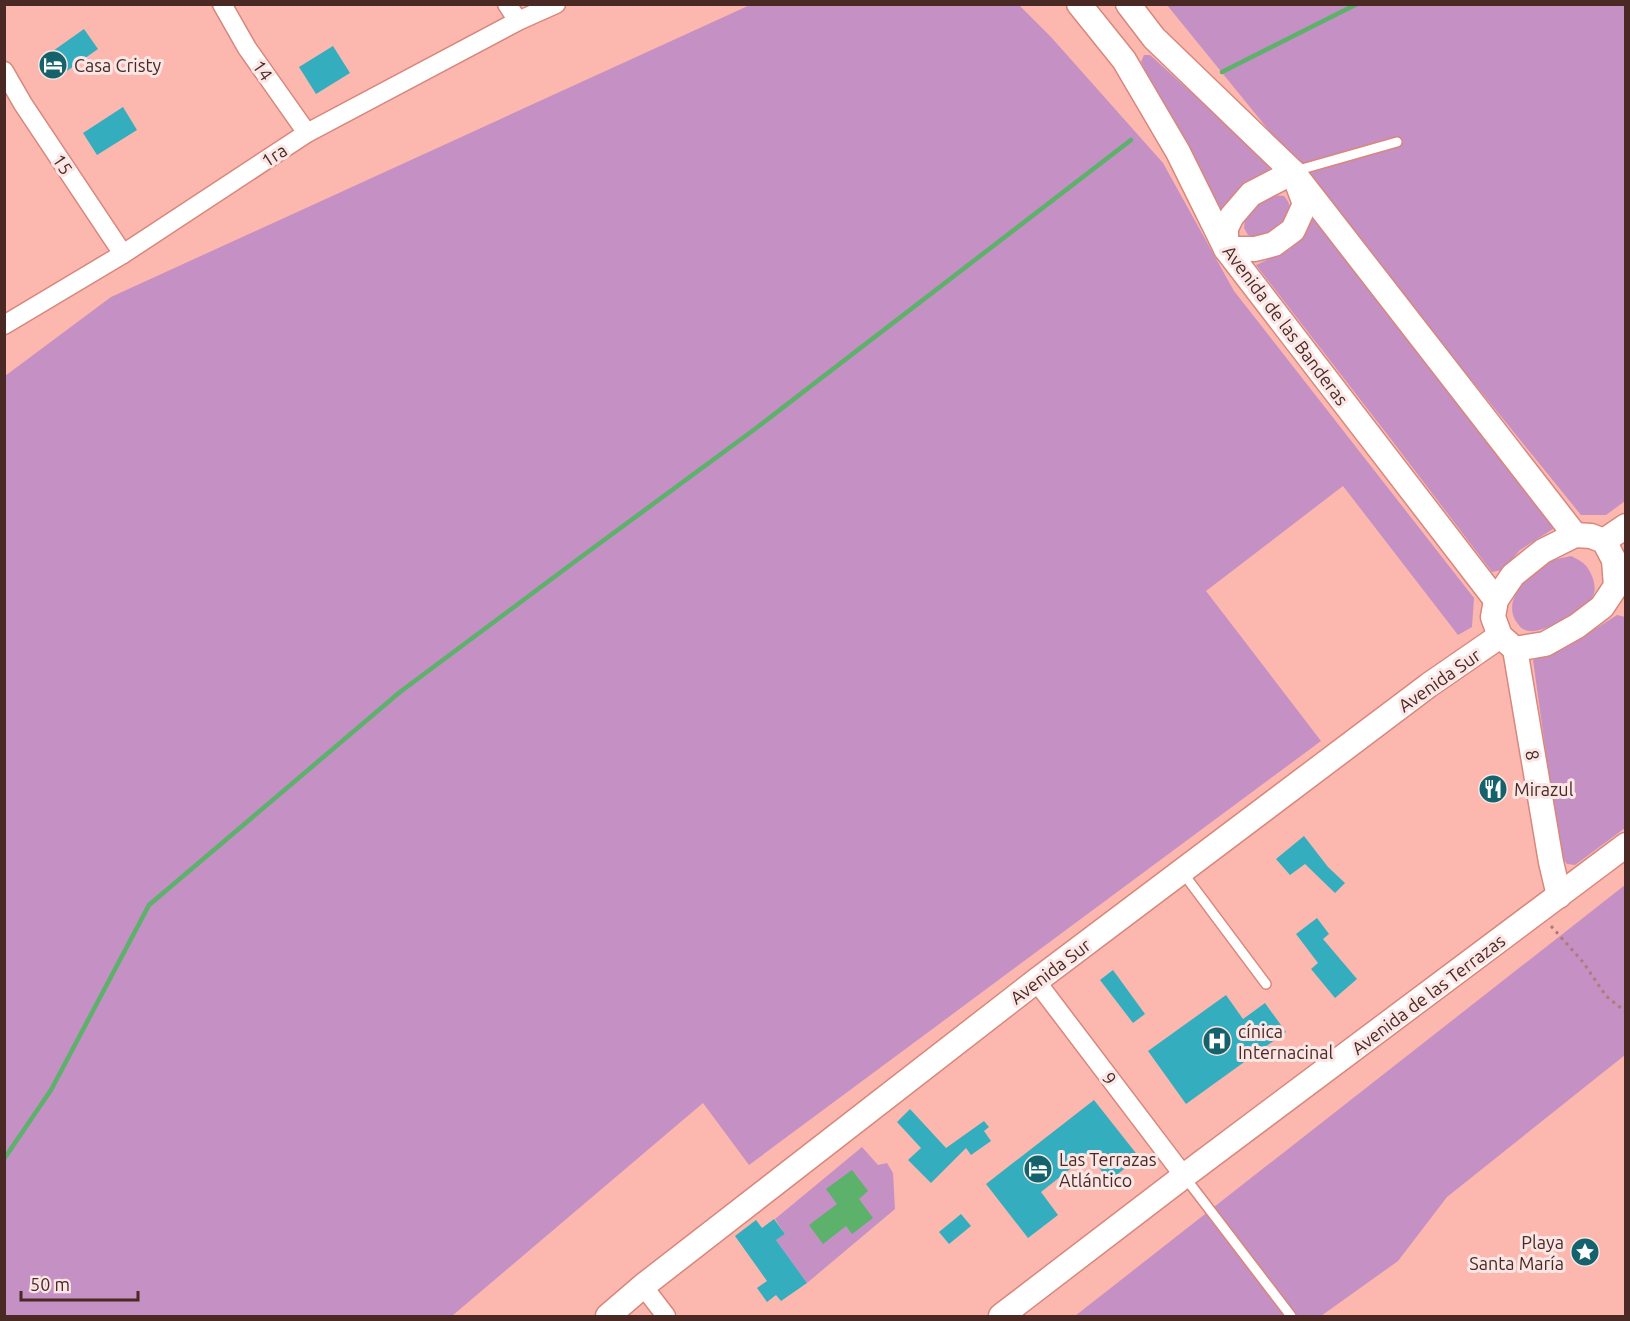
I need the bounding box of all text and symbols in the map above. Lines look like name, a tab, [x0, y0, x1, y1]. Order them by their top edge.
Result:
hotel icon: Casa Cristy	[37, 49, 69, 81]
place label: Casa Cristy	[74, 55, 162, 75]
street label: 14	[249, 56, 277, 84]
street label: 1ra	[258, 139, 290, 171]
street label: 15	[49, 150, 77, 178]
street label: Avenida de las Banderas	[1219, 241, 1353, 409]
street label: Avenida Sur	[1394, 644, 1484, 716]
street label: 8	[1522, 748, 1544, 762]
restaurant icon: Mirazul	[1477, 773, 1509, 805]
place label: Mirazul	[1514, 779, 1574, 799]
street label: Avenida de las Terrazas	[1348, 930, 1509, 1058]
street label: Avenida Sur	[1006, 934, 1094, 1008]
place label: cínica Internacinal	[1238, 1021, 1333, 1062]
hospital icon: cínica Internacinal	[1201, 1025, 1233, 1057]
street label: 9	[1099, 1068, 1121, 1088]
place label: Las Terrazas Atlántico	[1059, 1149, 1157, 1190]
hotel icon: Las Terrazas Atlántico	[1022, 1153, 1054, 1185]
place label: Playa Santa María	[1469, 1232, 1564, 1273]
place icon: Playa Santa María	[1569, 1236, 1601, 1268]
scale bar	[21, 1264, 138, 1302]
text: 50 m	[30, 1274, 70, 1294]

